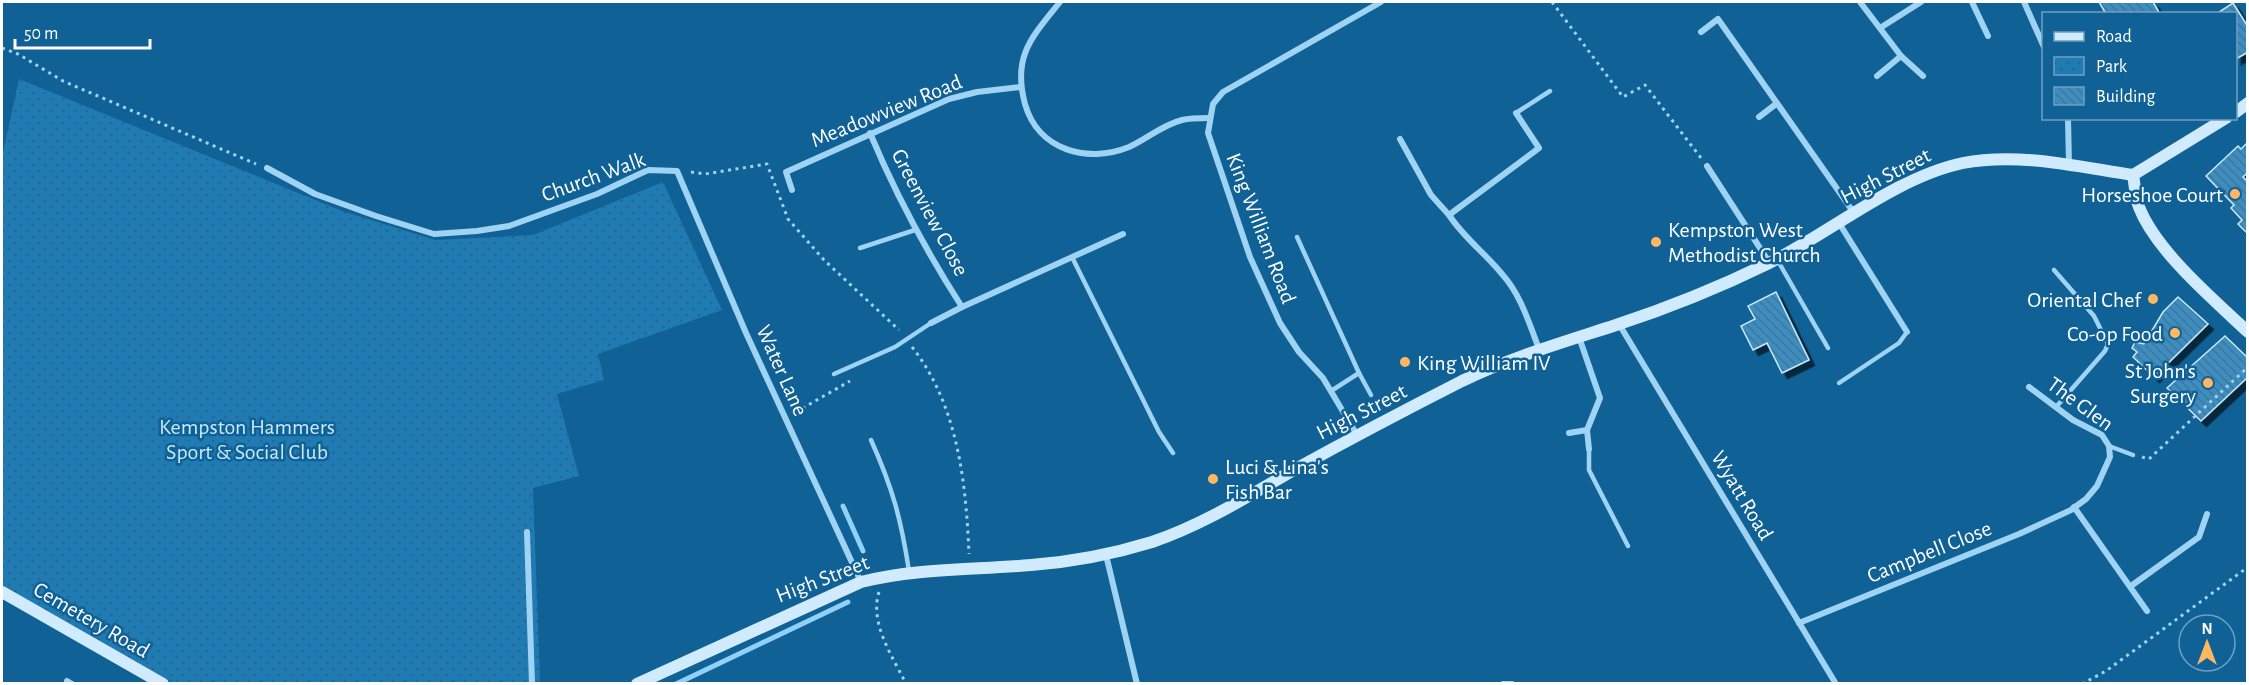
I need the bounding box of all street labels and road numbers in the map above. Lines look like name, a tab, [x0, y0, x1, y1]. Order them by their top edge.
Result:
street label: Meadowview Road	[808, 71, 965, 151]
street label: High Street	[1837, 144, 1934, 208]
street label: Greenview Close	[887, 145, 973, 280]
street label: Church Walk	[539, 148, 648, 206]
street label: King William Road	[1222, 150, 1300, 307]
street label: Water Lane	[752, 322, 812, 419]
street label: The Glen	[2043, 373, 2117, 435]
street label: High Street	[1313, 380, 1410, 444]
street label: Wyatt Road	[1707, 447, 1777, 544]
street label: Campbell Close	[1864, 517, 1995, 587]
street label: High Street	[773, 551, 872, 607]
street label: Cemetery Road	[30, 578, 153, 662]

